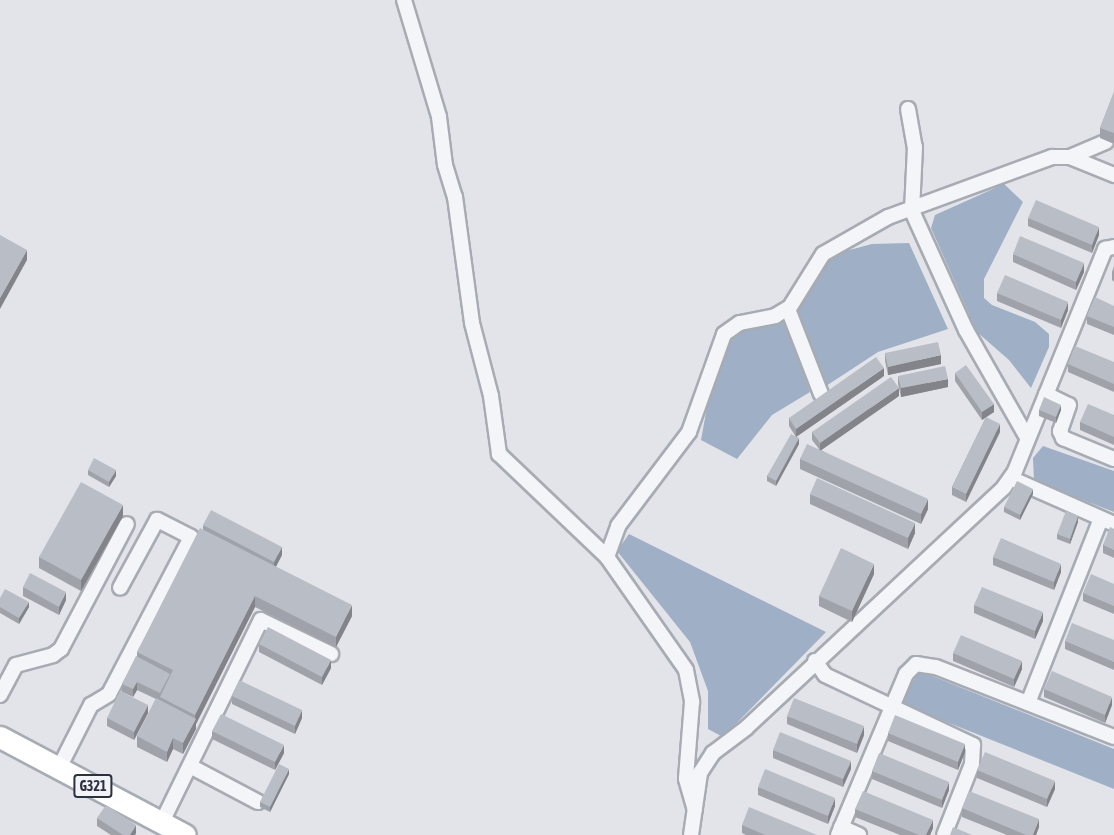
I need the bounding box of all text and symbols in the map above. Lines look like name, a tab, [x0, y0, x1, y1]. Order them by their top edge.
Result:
road number: G321	[72, 775, 114, 797]

